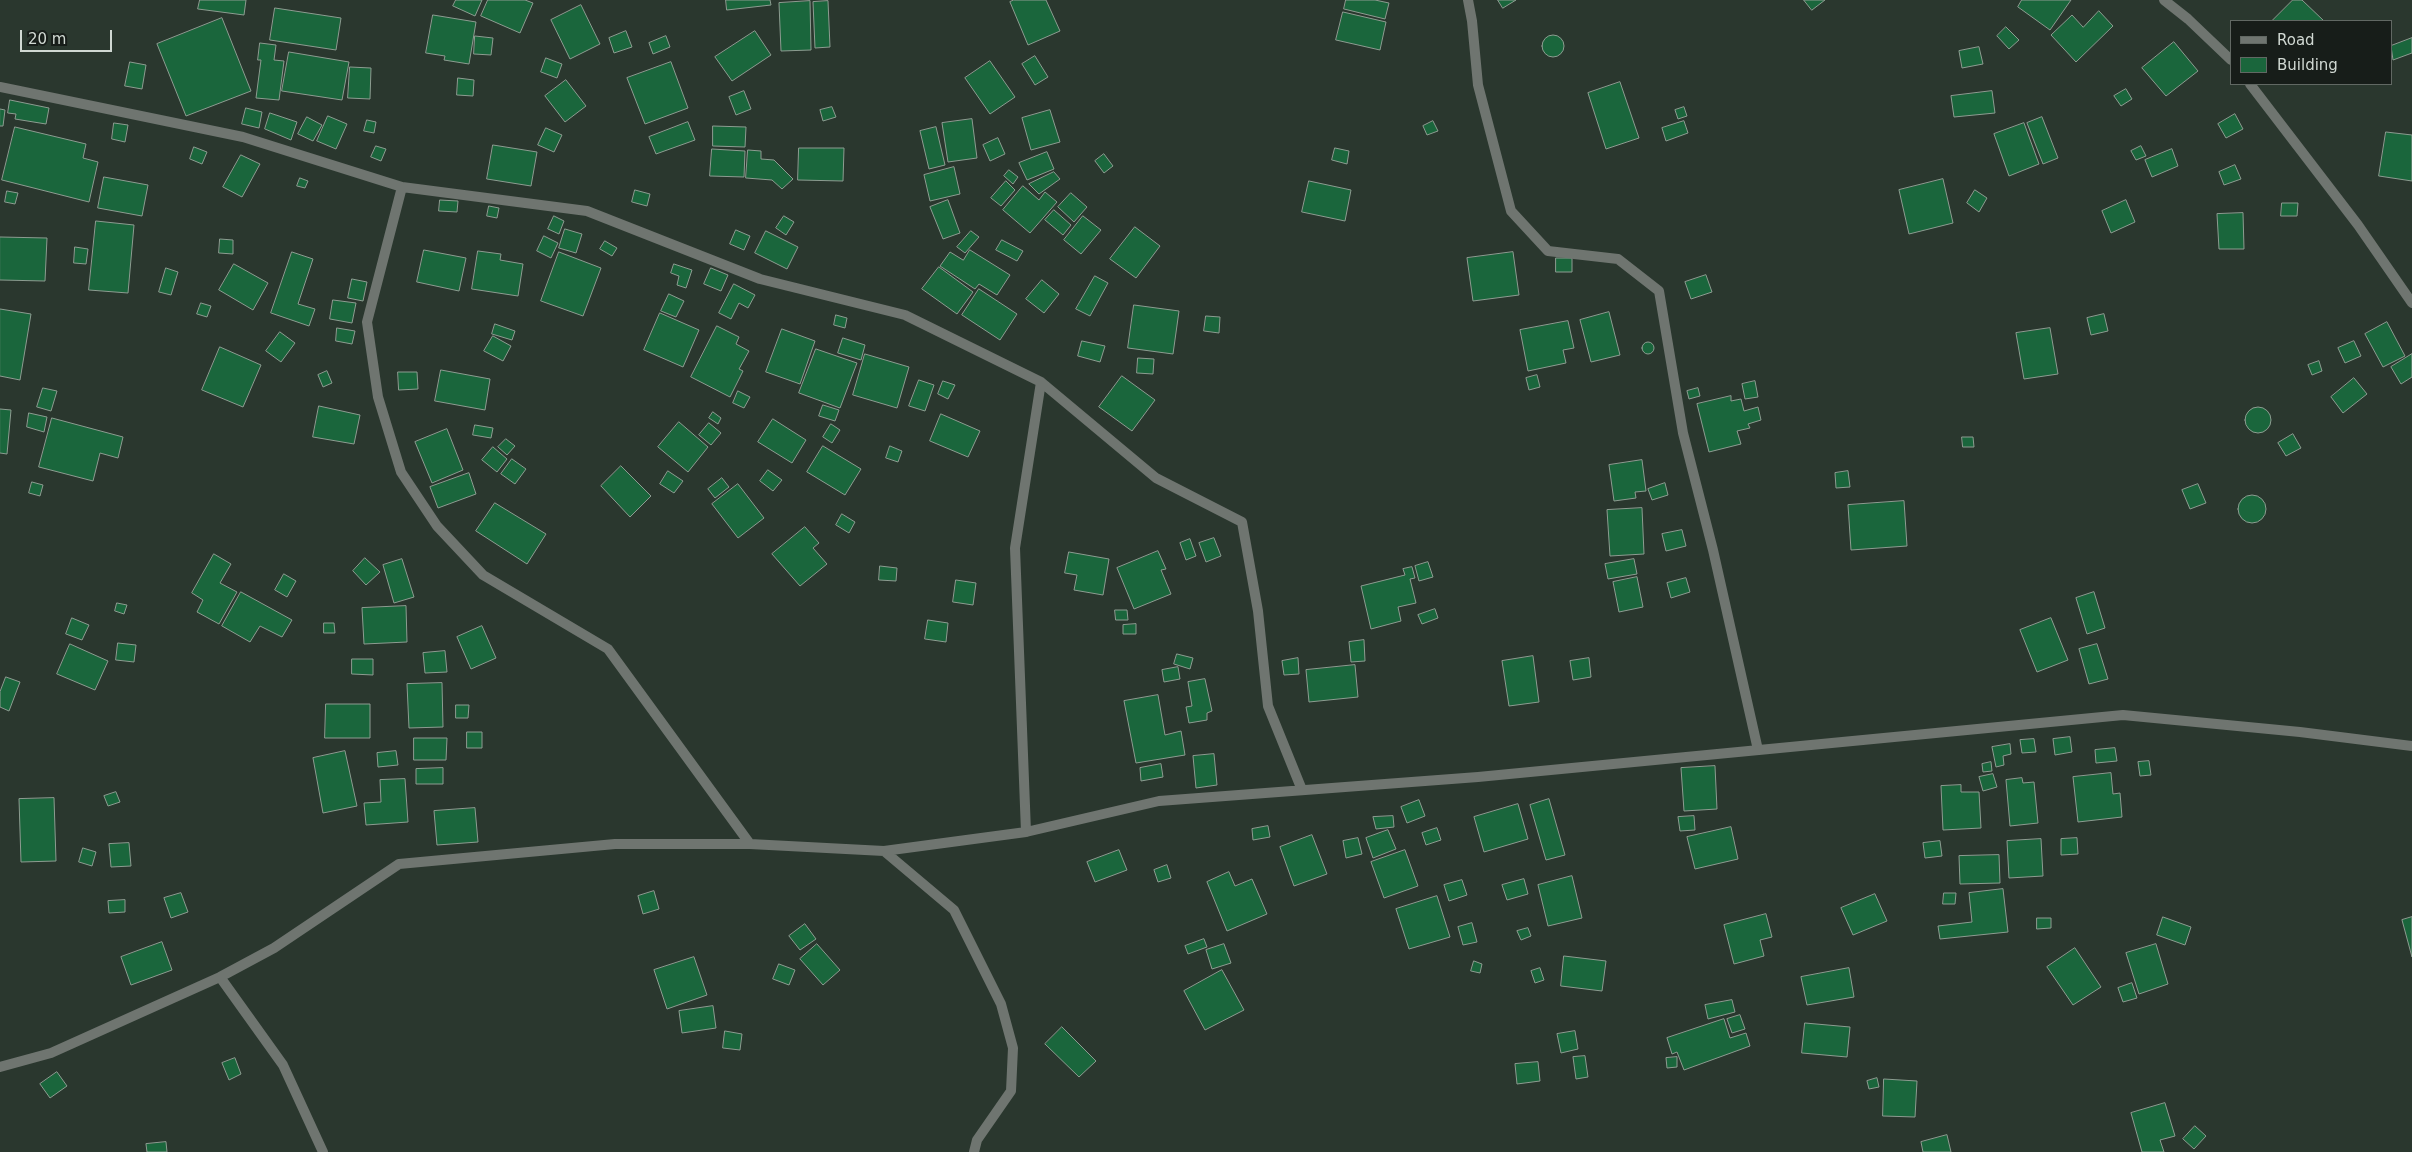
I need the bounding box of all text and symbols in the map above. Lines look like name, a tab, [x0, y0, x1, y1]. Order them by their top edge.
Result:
scale bar	[22, 20, 115, 52]
legend	[2230, 20, 2392, 85]
text: 20 m	[28, 30, 66, 48]
text: Road	[2277, 31, 2315, 49]
text: Building	[2277, 56, 2338, 74]

